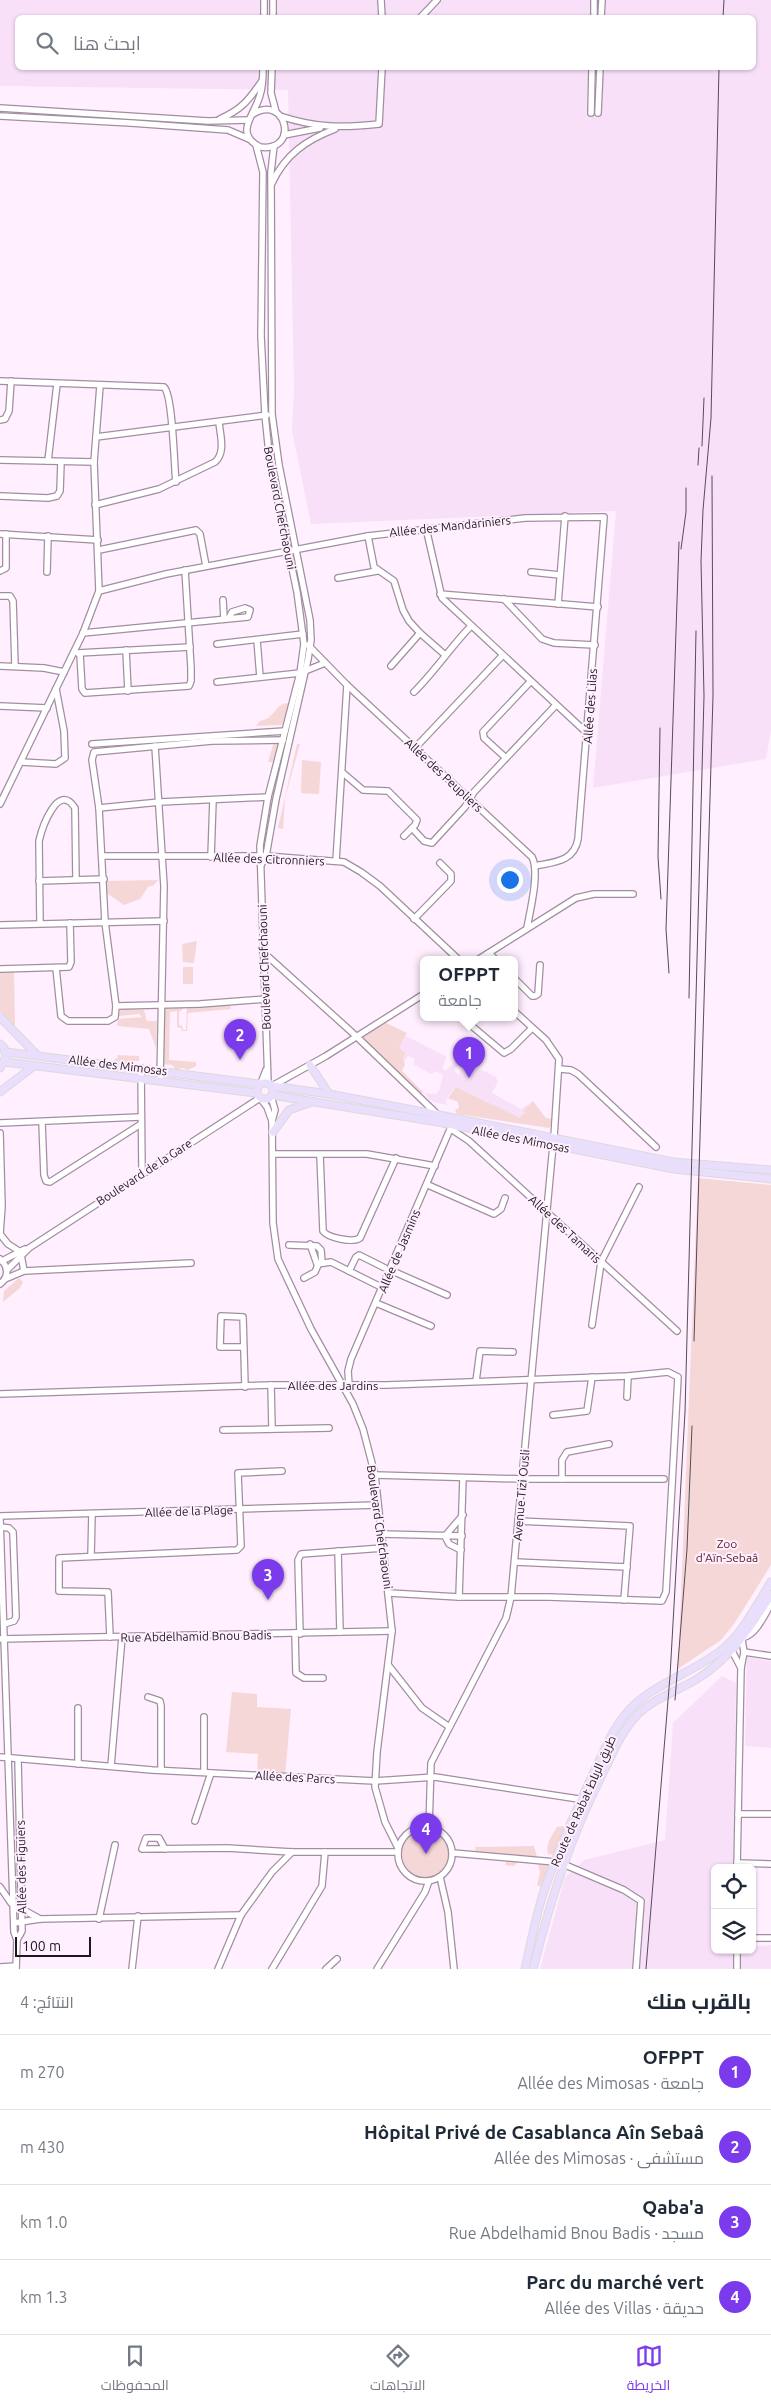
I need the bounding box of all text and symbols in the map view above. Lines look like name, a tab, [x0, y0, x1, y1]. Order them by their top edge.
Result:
search box	[15, 15, 756, 70]
icon: search	[33, 29, 61, 57]
text: ابحث هنا	[73, 32, 141, 54]
street label: Boulevard Chefchaouni	[262, 445, 298, 571]
street label: Allée des Mandariniers	[389, 513, 511, 539]
street label: Allée des Lilas	[581, 668, 599, 744]
street label: Allée des Peupliers	[402, 736, 486, 814]
street label: Allée des Citronniers	[213, 851, 325, 867]
your location	[497, 867, 523, 893]
street label: Boulevard Chefchaouni	[255, 904, 273, 1030]
popup	[420, 956, 518, 1021]
text: OFPPT	[438, 963, 500, 985]
text: جامعة	[438, 991, 482, 1009]
pin: 2	[224, 1019, 256, 1060]
pin: 1	[453, 1037, 485, 1078]
street label: Allée des Mimosas	[68, 1053, 168, 1077]
street label: Allée des Mimosas	[471, 1123, 571, 1155]
street label: Boulevard de la Gare	[94, 1136, 194, 1208]
street label: Allée des Tamaris	[526, 1192, 604, 1266]
street label: Allée de Jasmins	[376, 1207, 422, 1295]
street label: Allée des Jardins	[288, 1379, 378, 1392]
street label: Avenue Tizi Ousli	[511, 1449, 531, 1541]
street label: Boulevard Chefchaouni	[365, 1464, 395, 1590]
street label: Allée de la Plage	[144, 1503, 234, 1519]
park label: Zoo d'Aïn-Sebaâ	[696, 1537, 758, 1564]
pin: 3	[252, 1559, 284, 1600]
street label: Rue Abdelhamid Bnou Badis	[120, 1628, 272, 1644]
street label: Route de Rabat طريق الرباط	[548, 1733, 619, 1869]
street label: Allée des Parcs	[255, 1768, 335, 1786]
pin: 4	[410, 1813, 442, 1854]
street label: Allée des Figuiers	[14, 1820, 28, 1914]
map controls	[711, 1864, 756, 1954]
button: locate	[711, 1864, 756, 1909]
button: layers	[711, 1909, 756, 1954]
scale bar	[15, 1934, 91, 1957]
text: 100 m	[22, 1938, 61, 1954]
text: بالقرب منك	[647, 1989, 751, 2013]
text: النتائج: 4	[20, 1993, 74, 2011]
text: OFPPT	[643, 2046, 704, 2068]
text: 270 m	[20, 2063, 65, 2081]
text: 1	[730, 2063, 740, 2081]
text: جامعة · Allée des Mimosas	[517, 2074, 704, 2092]
text: Hôpital Privé de Casablanca Aîn Sebaâ	[364, 2121, 704, 2143]
text: 430 m	[20, 2138, 65, 2156]
text: 2	[730, 2138, 740, 2156]
text: مستشفى · Allée des Mimosas	[494, 2149, 704, 2167]
text: Qaba'a	[642, 2196, 704, 2218]
text: 1.0 km	[20, 2213, 68, 2231]
text: 3	[730, 2213, 740, 2231]
text: مسجد · Rue Abdelhamid Bnou Badis	[449, 2224, 704, 2242]
text: Parc du marché vert	[526, 2271, 704, 2293]
text: 1.3 km	[20, 2288, 68, 2306]
text: 4	[730, 2288, 740, 2306]
text: حديقة · Allée des Villas	[544, 2299, 704, 2317]
tab: المحفوظات	[101, 2342, 169, 2398]
tab: الاتجاهات	[370, 2342, 425, 2398]
tab: الخريطة	[627, 2342, 670, 2398]

